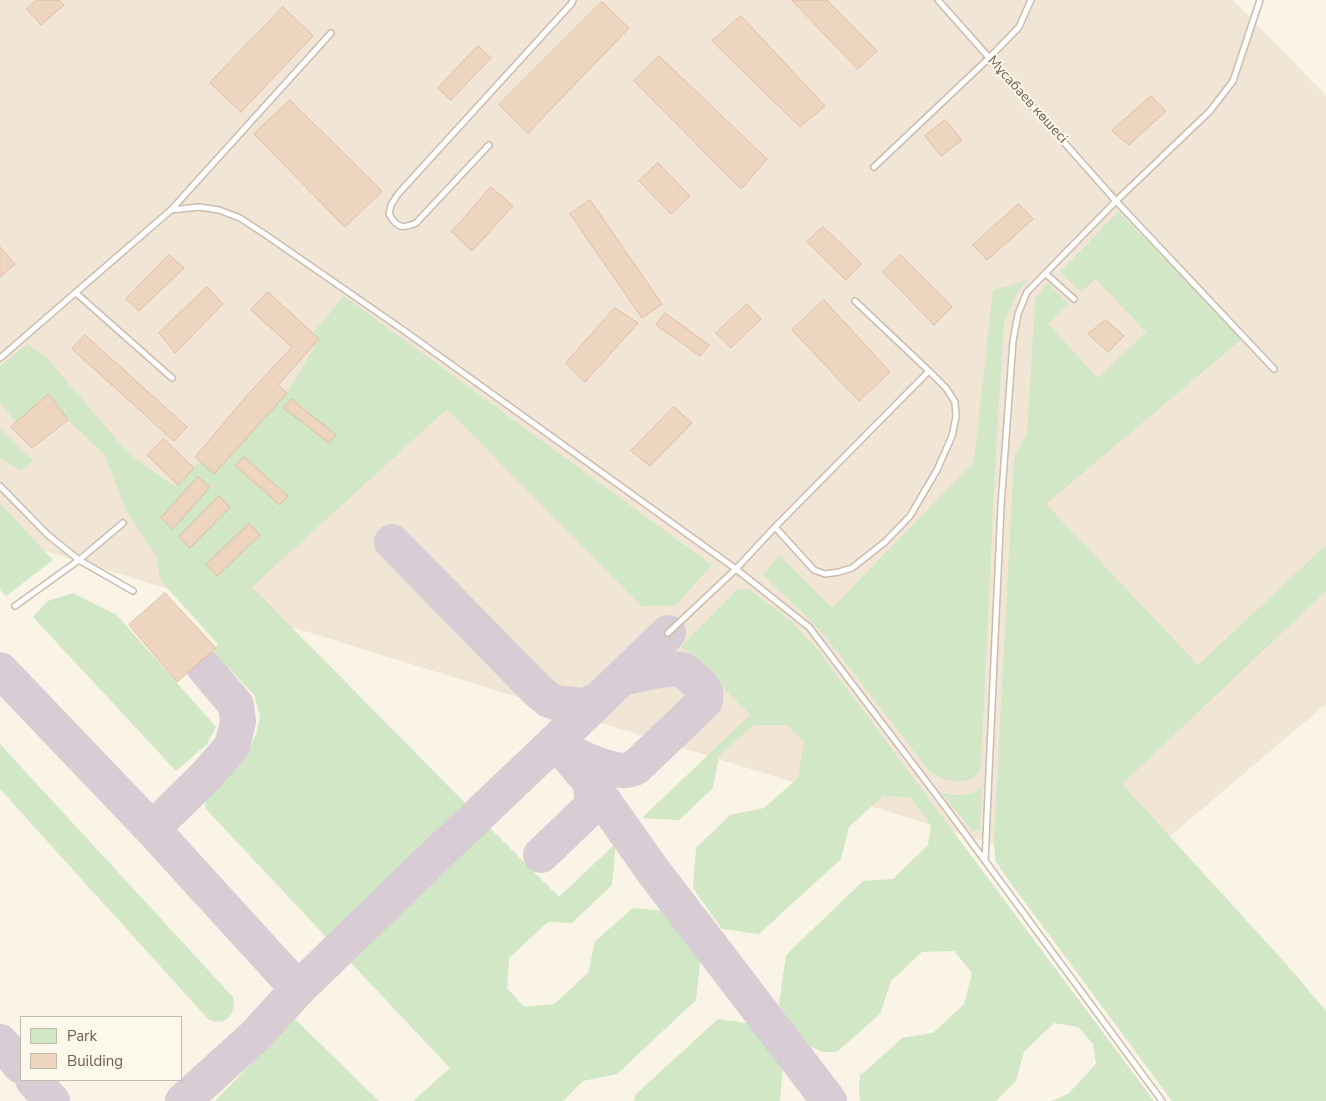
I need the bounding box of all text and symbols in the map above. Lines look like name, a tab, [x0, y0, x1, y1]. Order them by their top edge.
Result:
street label: Мұсабаев көшесі	[983, 53, 1071, 147]
legend	[20, 1016, 182, 1081]
text: Park	[67, 1026, 97, 1046]
text: Building	[67, 1051, 123, 1071]

